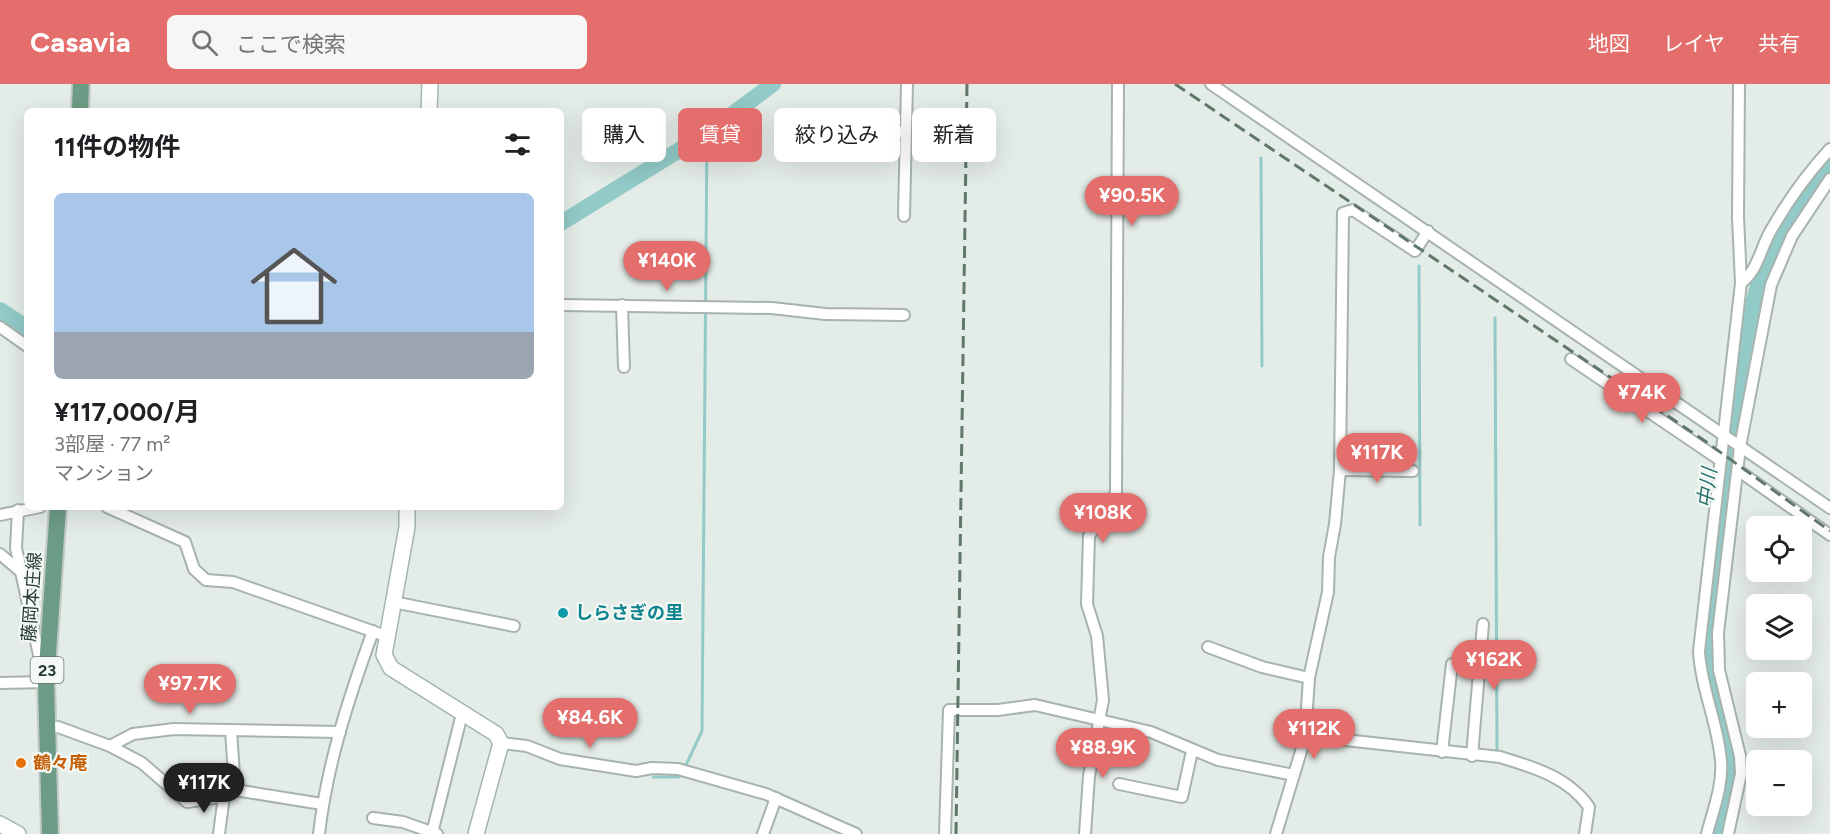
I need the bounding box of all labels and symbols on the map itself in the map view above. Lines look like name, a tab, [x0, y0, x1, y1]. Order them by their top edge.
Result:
pin: ¥90.5K	[1083, 176, 1181, 227]
pin: ¥140K	[625, 241, 709, 292]
pin: ¥74K	[1606, 373, 1678, 424]
pin: ¥117K	[1335, 433, 1419, 484]
water label: 中川	[1693, 465, 1722, 509]
pin: ¥108K	[1061, 493, 1145, 544]
street label: 藤岡本庄線	[18, 551, 46, 643]
place label: しらさぎの里	[575, 602, 683, 624]
marker: しらさぎの里	[556, 606, 570, 620]
pin: ¥162K	[1452, 640, 1536, 691]
road number: 23	[30, 657, 63, 683]
pin: ¥97.7K	[141, 664, 239, 715]
pin: ¥84.6K	[541, 698, 639, 749]
pin: ¥112K	[1272, 709, 1356, 760]
pin: ¥88.9K	[1054, 728, 1152, 779]
place label: 鶴々庵	[33, 752, 87, 774]
marker: 鶴々庵	[14, 756, 28, 770]
pin: ¥117K	[162, 763, 246, 814]

